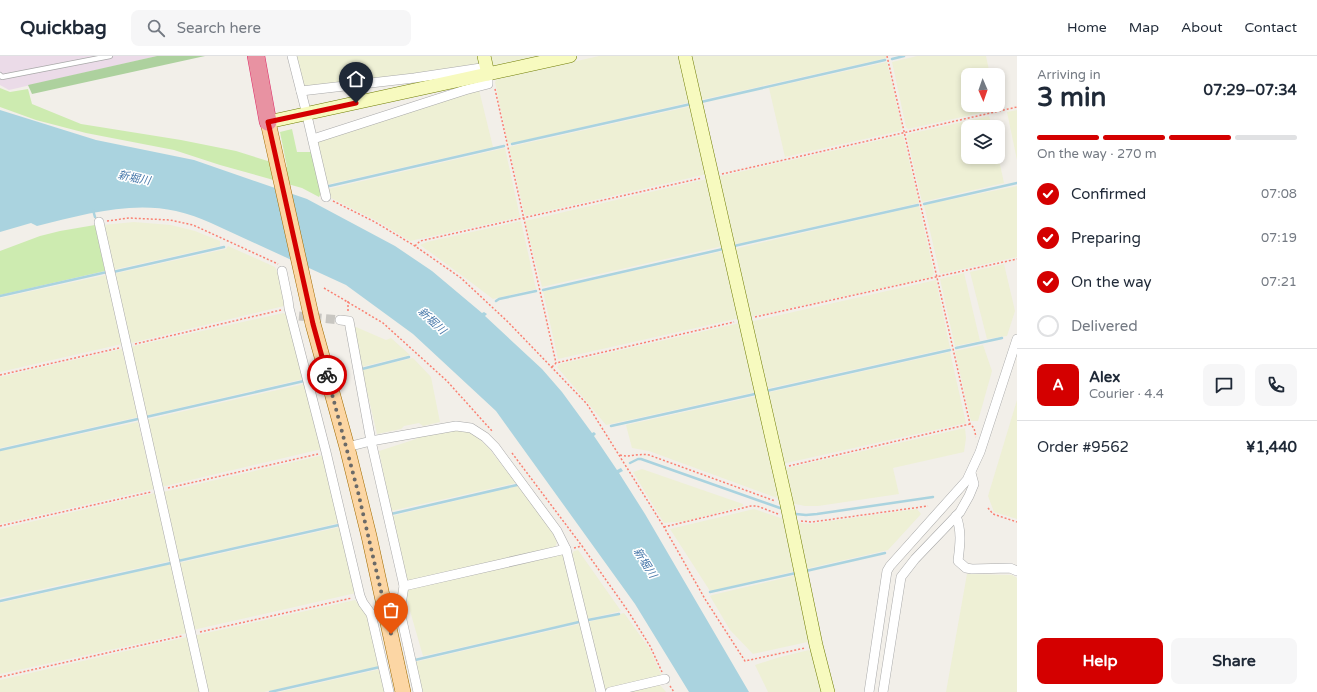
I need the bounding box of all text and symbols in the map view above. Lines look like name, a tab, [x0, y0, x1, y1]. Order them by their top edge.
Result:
search box	[131, 10, 411, 46]
text: Quickbag	[20, 17, 107, 39]
icon: search	[145, 17, 167, 39]
text: Search here	[177, 19, 261, 37]
text: Home	[1067, 19, 1107, 36]
text: Map	[1129, 19, 1159, 36]
text: About	[1181, 19, 1223, 36]
text: Contact	[1245, 19, 1297, 36]
pin	[339, 62, 373, 103]
text: Arriving in	[1037, 67, 1101, 83]
icon: home	[345, 68, 367, 90]
north arrow	[961, 68, 1005, 112]
map controls	[961, 68, 1005, 164]
text: 07:29–07:34	[1204, 81, 1297, 99]
text: 3 min	[1037, 82, 1106, 113]
button: layers	[961, 120, 1005, 164]
text: On the way · 270 m	[1037, 146, 1157, 162]
water label: 新堀川	[117, 168, 152, 188]
icon: check	[1037, 183, 1059, 205]
text: Confirmed	[1071, 185, 1146, 203]
text: 07:08	[1261, 186, 1297, 202]
icon: check	[1037, 227, 1059, 249]
text: Preparing	[1071, 229, 1141, 247]
text: 07:19	[1261, 230, 1297, 246]
icon: check	[1037, 271, 1059, 293]
text: On the way	[1071, 273, 1151, 291]
text: 07:21	[1261, 274, 1297, 290]
water label: 新堀川	[415, 305, 449, 338]
text: Delivered	[1071, 317, 1138, 335]
courier	[307, 355, 347, 395]
icon: bike	[316, 364, 338, 386]
button: chat	[1203, 364, 1245, 406]
button: phone	[1255, 364, 1297, 406]
text: Alex	[1089, 368, 1120, 386]
text: A	[1052, 376, 1064, 394]
text: Courier · 4.4	[1089, 386, 1164, 402]
text: Order #9562	[1037, 438, 1129, 456]
text: ¥1,440	[1246, 438, 1297, 456]
water label: 新堀川	[631, 546, 660, 581]
pin	[374, 593, 408, 634]
icon: bag	[380, 599, 402, 621]
button: Help	[1037, 638, 1163, 684]
button: Share	[1171, 638, 1297, 684]

